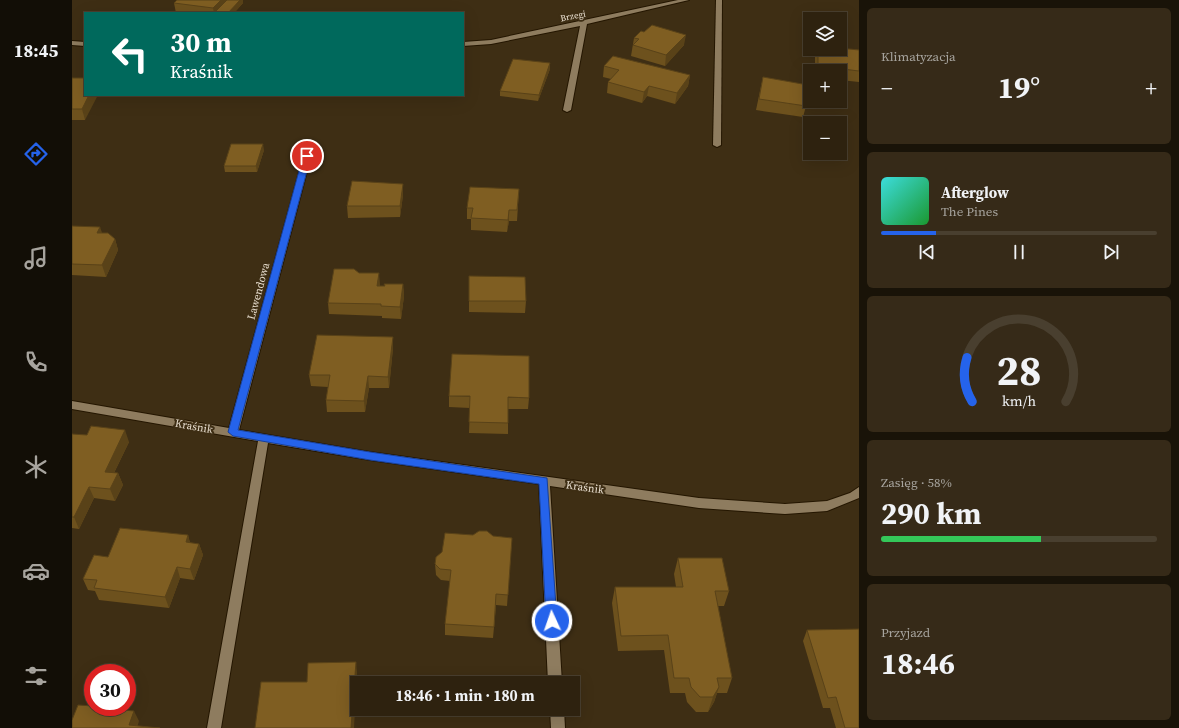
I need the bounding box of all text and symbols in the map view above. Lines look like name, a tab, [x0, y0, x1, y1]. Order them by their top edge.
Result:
street label: Brzegi	[559, 8, 587, 24]
map controls	[803, 12, 847, 160]
button: layers	[803, 12, 847, 56]
text: 30 m	[170, 23, 232, 61]
icon: left	[104, 28, 156, 80]
text: 18:45	[14, 38, 58, 63]
text: Klimatyzacja	[881, 48, 956, 65]
text: Kraśnik	[170, 59, 233, 84]
button: +	[803, 64, 847, 108]
text: 19°	[998, 67, 1040, 108]
text: −	[881, 73, 893, 103]
text: +	[1145, 73, 1157, 103]
button: −	[803, 116, 847, 160]
pin	[290, 139, 324, 173]
icon: directions	[22, 140, 50, 168]
icon: arrive	[296, 145, 318, 167]
text: Afterglow	[941, 182, 1009, 203]
text: The Pines	[941, 203, 998, 220]
icon: previous	[916, 241, 938, 263]
icon: pause	[1008, 241, 1030, 263]
icon: next	[1100, 241, 1122, 263]
icon: music	[22, 244, 50, 272]
street label: Lawendowa	[244, 261, 273, 321]
text: 28	[996, 342, 1042, 399]
icon: phone	[22, 348, 50, 376]
text: km/h	[1002, 391, 1036, 411]
street label: Kraśnik	[174, 416, 215, 437]
icon: climate	[22, 453, 50, 481]
text: Zasięg · 58%	[881, 474, 952, 491]
street label: Kraśnik	[565, 477, 606, 498]
text: 290 km	[881, 493, 981, 534]
icon: car	[22, 557, 50, 585]
position arrow	[531, 600, 573, 642]
text: Przyjazd	[881, 624, 930, 641]
text: 18:46	[881, 643, 955, 684]
icon: filters	[22, 662, 50, 690]
speed limit sign: 30	[84, 664, 136, 716]
text: 18:46 · 1 min · 180 m	[396, 685, 535, 706]

